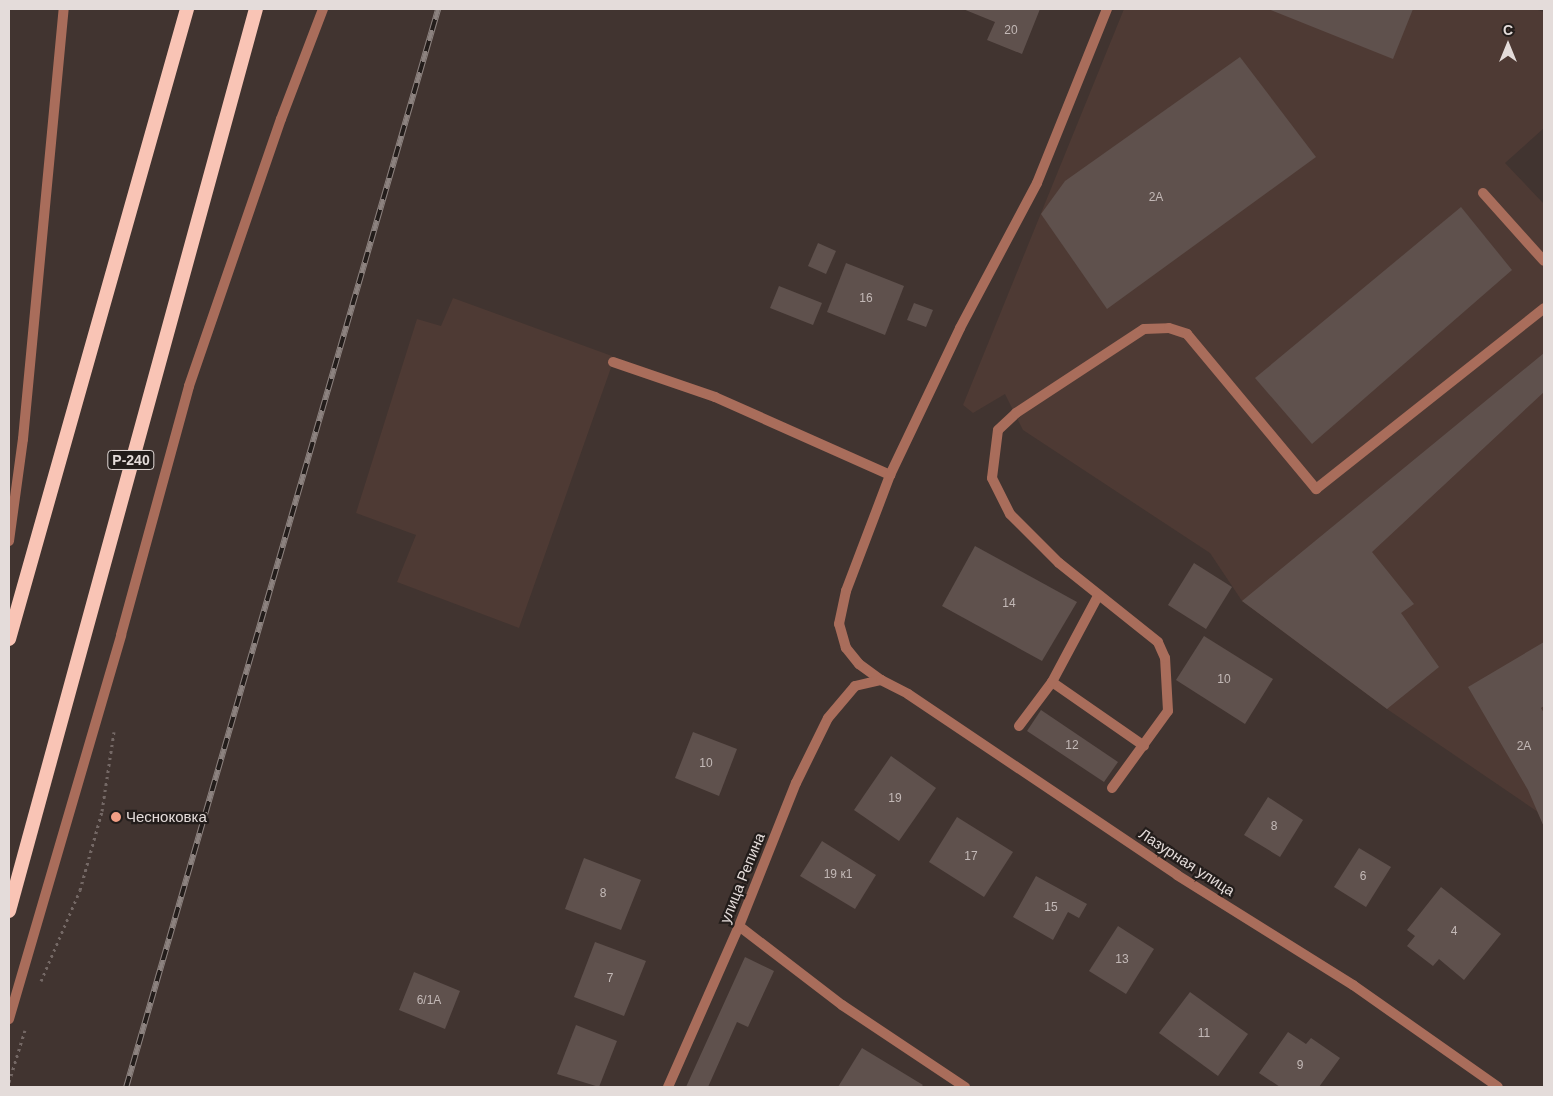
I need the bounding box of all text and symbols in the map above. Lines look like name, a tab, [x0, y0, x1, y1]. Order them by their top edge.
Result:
north arrow	[1483, 20, 1533, 70]
text: С	[1503, 22, 1513, 38]
house number: 20	[1004, 24, 1018, 38]
house number: 2А	[1149, 191, 1163, 205]
house number: 16	[859, 292, 873, 306]
road number: Р-240	[107, 448, 155, 472]
house number: 14	[1002, 597, 1016, 611]
house number: 10	[1217, 673, 1231, 687]
house number: 12	[1065, 739, 1079, 753]
house number: 2А	[1517, 740, 1531, 754]
house number: 10	[699, 757, 713, 771]
house number: 19	[888, 792, 902, 806]
place label: Чесноковка	[126, 808, 207, 826]
marker: Чесноковка	[110, 811, 122, 823]
house number: 8	[1271, 820, 1277, 834]
street label: Лазурная улица	[1136, 824, 1238, 900]
street label: улица Репина	[716, 830, 768, 926]
house number: 17	[964, 850, 978, 864]
house number: 19 к1	[824, 868, 852, 882]
house number: 6	[1360, 870, 1366, 884]
house number: 8	[600, 887, 606, 901]
house number: 15	[1044, 901, 1058, 915]
house number: 4	[1451, 925, 1457, 939]
house number: 13	[1115, 953, 1129, 967]
house number: 7	[607, 972, 613, 986]
house number: 6/1А	[417, 994, 441, 1008]
house number: 11	[1198, 1027, 1210, 1041]
house number: 9	[1297, 1059, 1303, 1073]

